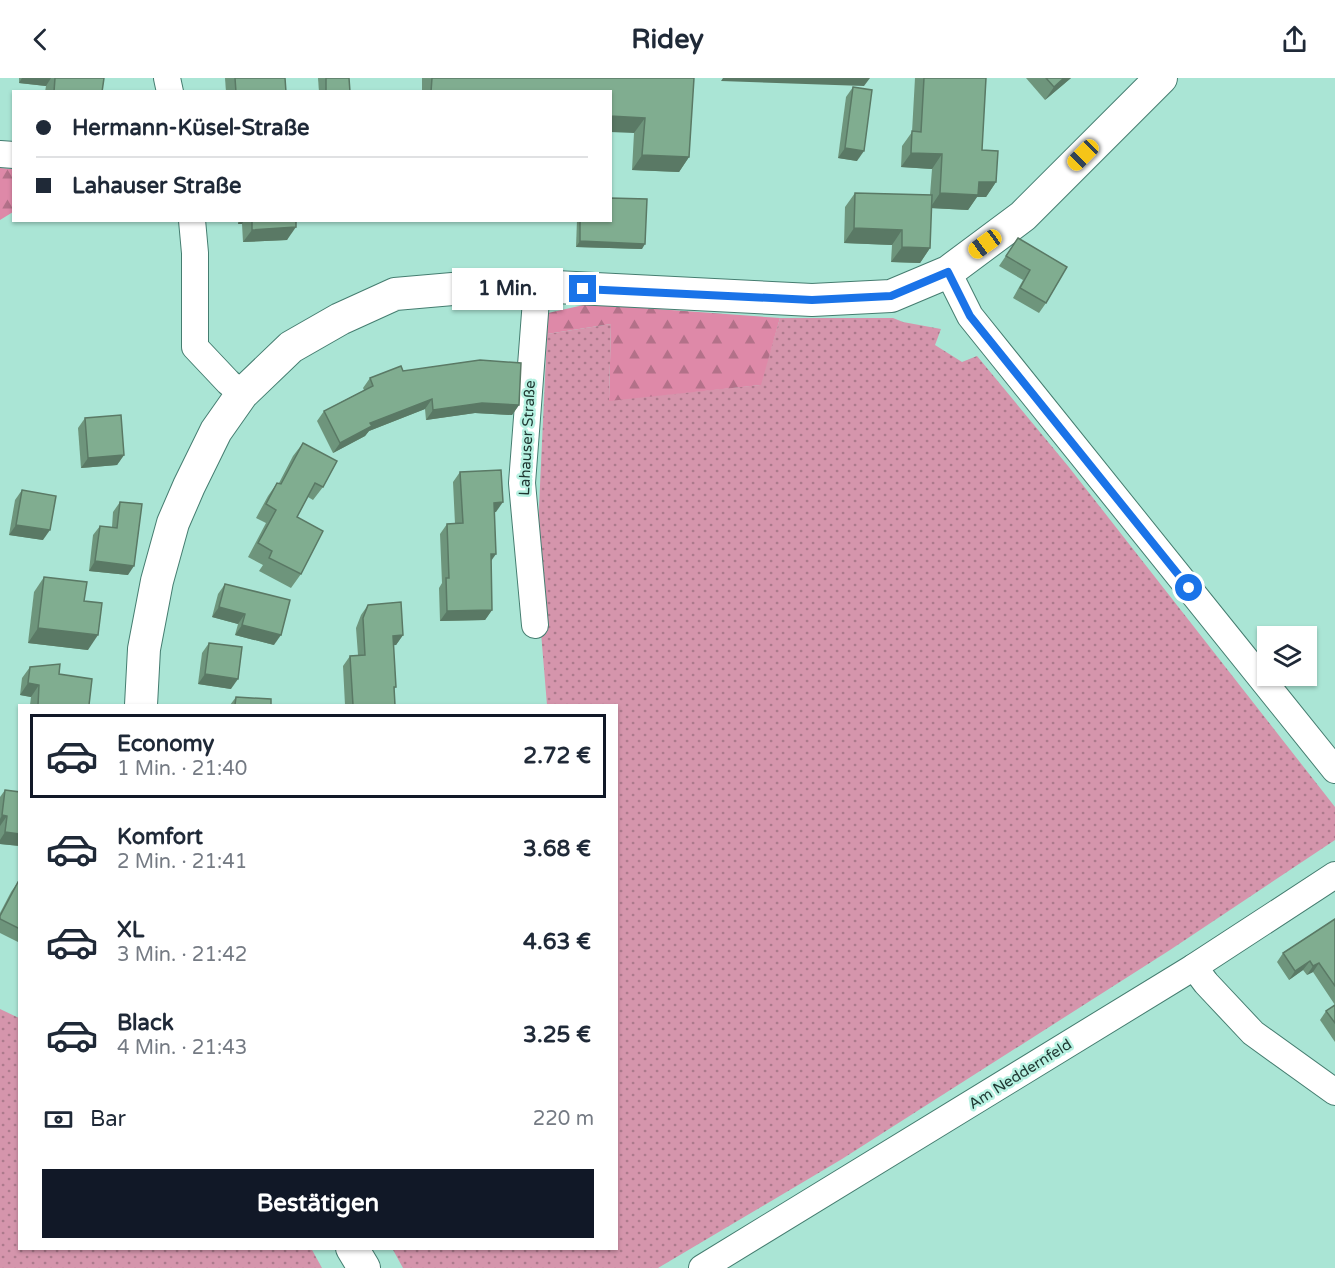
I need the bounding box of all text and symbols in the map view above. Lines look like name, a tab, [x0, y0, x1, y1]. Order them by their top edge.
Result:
icon: back	[24, 23, 57, 56]
text: Ridey	[631, 23, 704, 56]
icon: share	[1278, 23, 1311, 56]
text: Hermann-Küsel-Straße	[72, 115, 309, 141]
car	[1064, 136, 1102, 174]
text: Lahauser Straße	[72, 173, 241, 199]
car	[965, 226, 1005, 262]
callout: 1 Min.	[451, 268, 562, 310]
route end	[569, 275, 596, 302]
text: 1 Min.	[478, 277, 537, 301]
street label: Lahauser Straße	[515, 380, 539, 496]
route start	[1175, 574, 1202, 601]
map controls	[1257, 626, 1317, 686]
button: layers	[1257, 626, 1317, 686]
icon: car	[45, 729, 99, 783]
text: Economy	[117, 731, 214, 757]
text: 2.72 €	[523, 743, 591, 769]
text: 1 Min. · 21:40	[117, 757, 247, 781]
icon: car	[45, 822, 99, 876]
text: Komfort	[117, 824, 203, 850]
text: 3.68 €	[523, 836, 591, 862]
text: 2 Min. · 21:41	[117, 850, 247, 874]
icon: car	[45, 915, 99, 969]
text: XL	[117, 917, 144, 943]
text: 4.63 €	[523, 929, 591, 955]
text: 3 Min. · 21:42	[117, 943, 247, 967]
icon: car	[45, 1008, 99, 1062]
text: Black	[117, 1010, 174, 1036]
text: 3.25 €	[523, 1022, 591, 1048]
street label: Am Neddernfeld	[965, 1035, 1075, 1113]
text: 4 Min. · 21:43	[117, 1036, 247, 1060]
icon: cash	[42, 1103, 75, 1136]
text: Bar	[90, 1106, 126, 1132]
text: 220 m	[533, 1107, 594, 1131]
button: Bestätigen	[42, 1169, 594, 1238]

